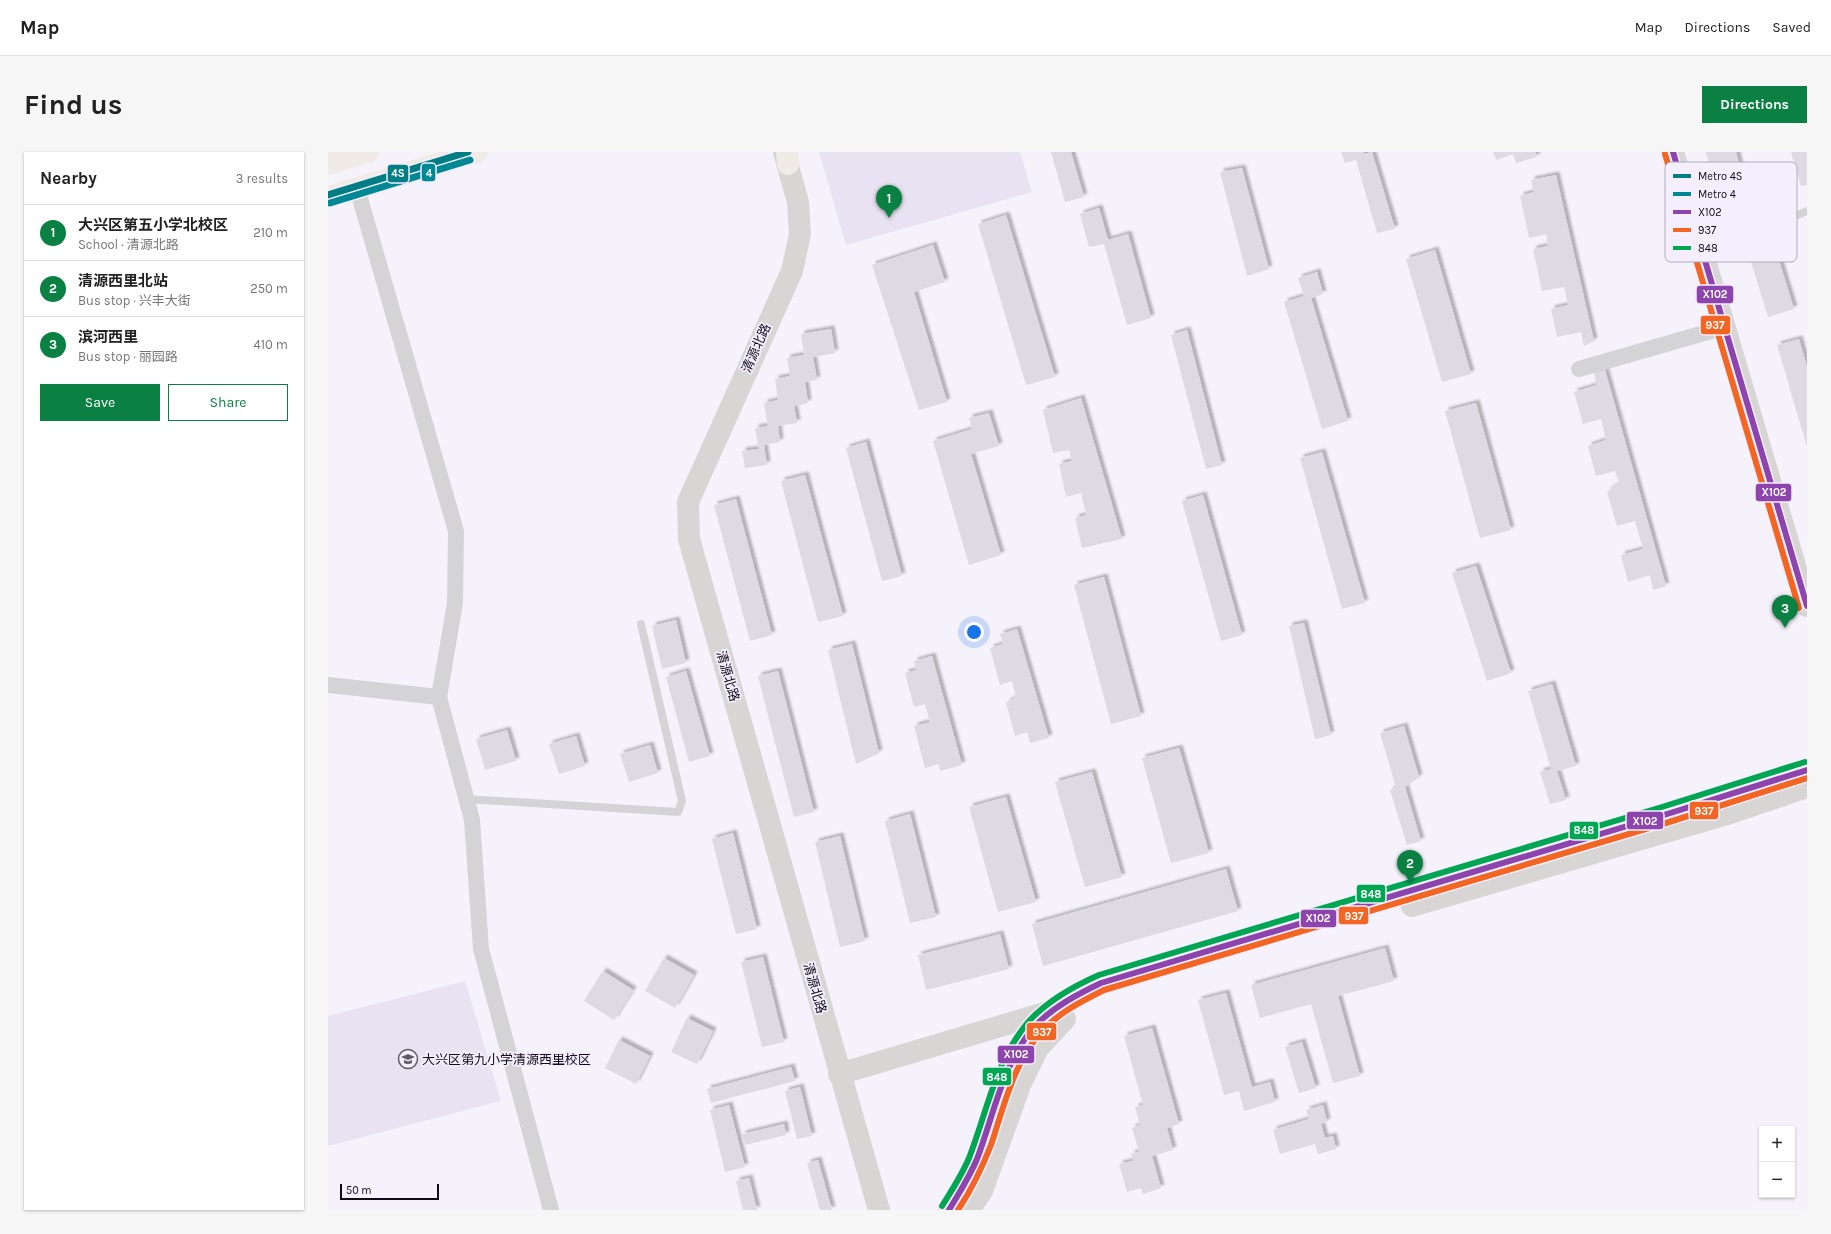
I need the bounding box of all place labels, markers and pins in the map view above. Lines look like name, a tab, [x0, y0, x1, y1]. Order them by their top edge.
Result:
pin: 1	[876, 185, 902, 218]
pin: 3	[1772, 595, 1798, 628]
pin: 2	[1397, 850, 1423, 883]
school or university icon: 大兴区第九小学清源西里校区	[397, 1048, 419, 1070]
place label: 大兴区第九小学清源西里校区	[422, 1052, 591, 1067]

